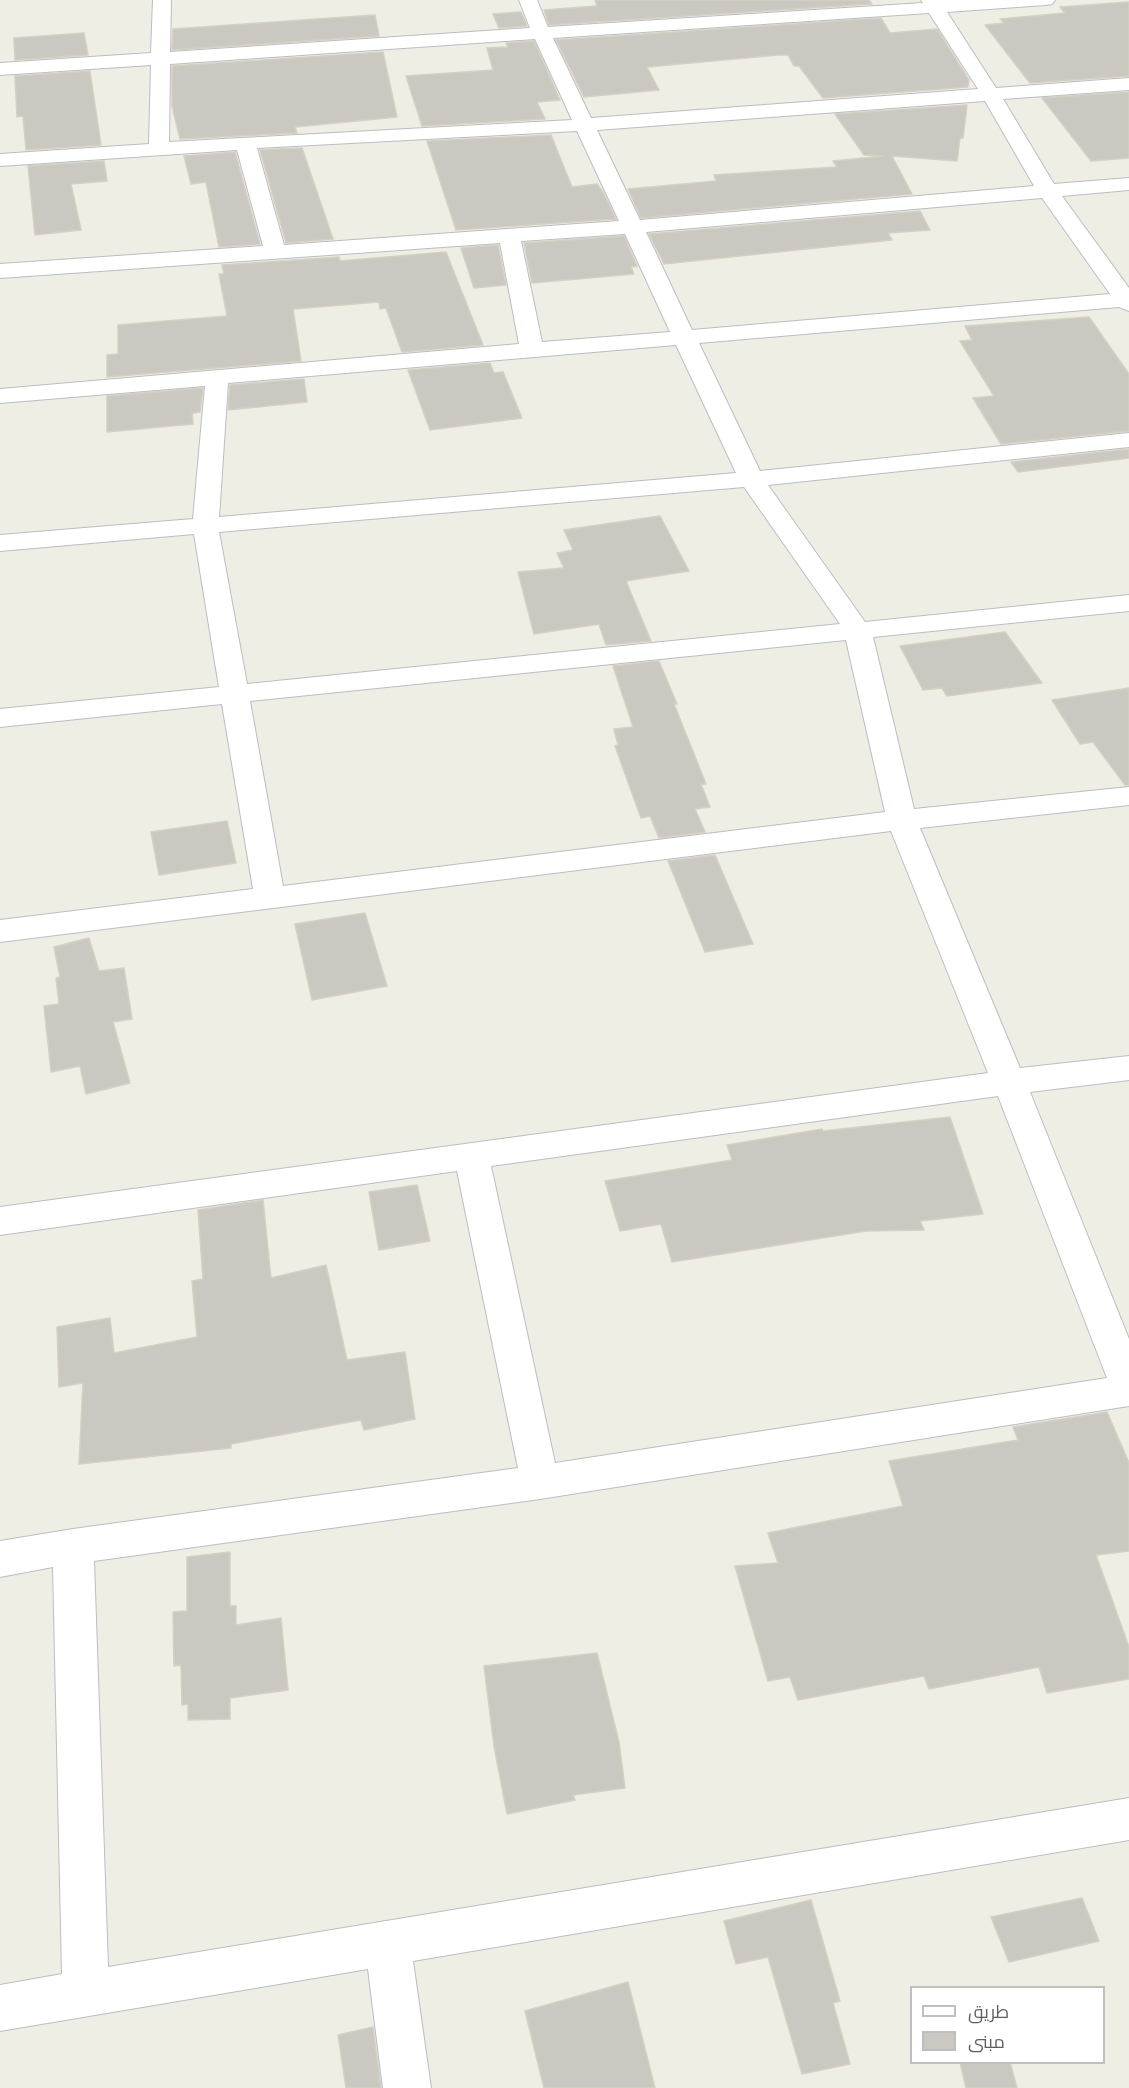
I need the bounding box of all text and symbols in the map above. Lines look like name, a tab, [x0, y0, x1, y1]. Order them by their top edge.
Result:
legend	[910, 1986, 1105, 2064]
text: طريق	[968, 1998, 1009, 2025]
text: مبنى	[968, 2028, 1005, 2055]

